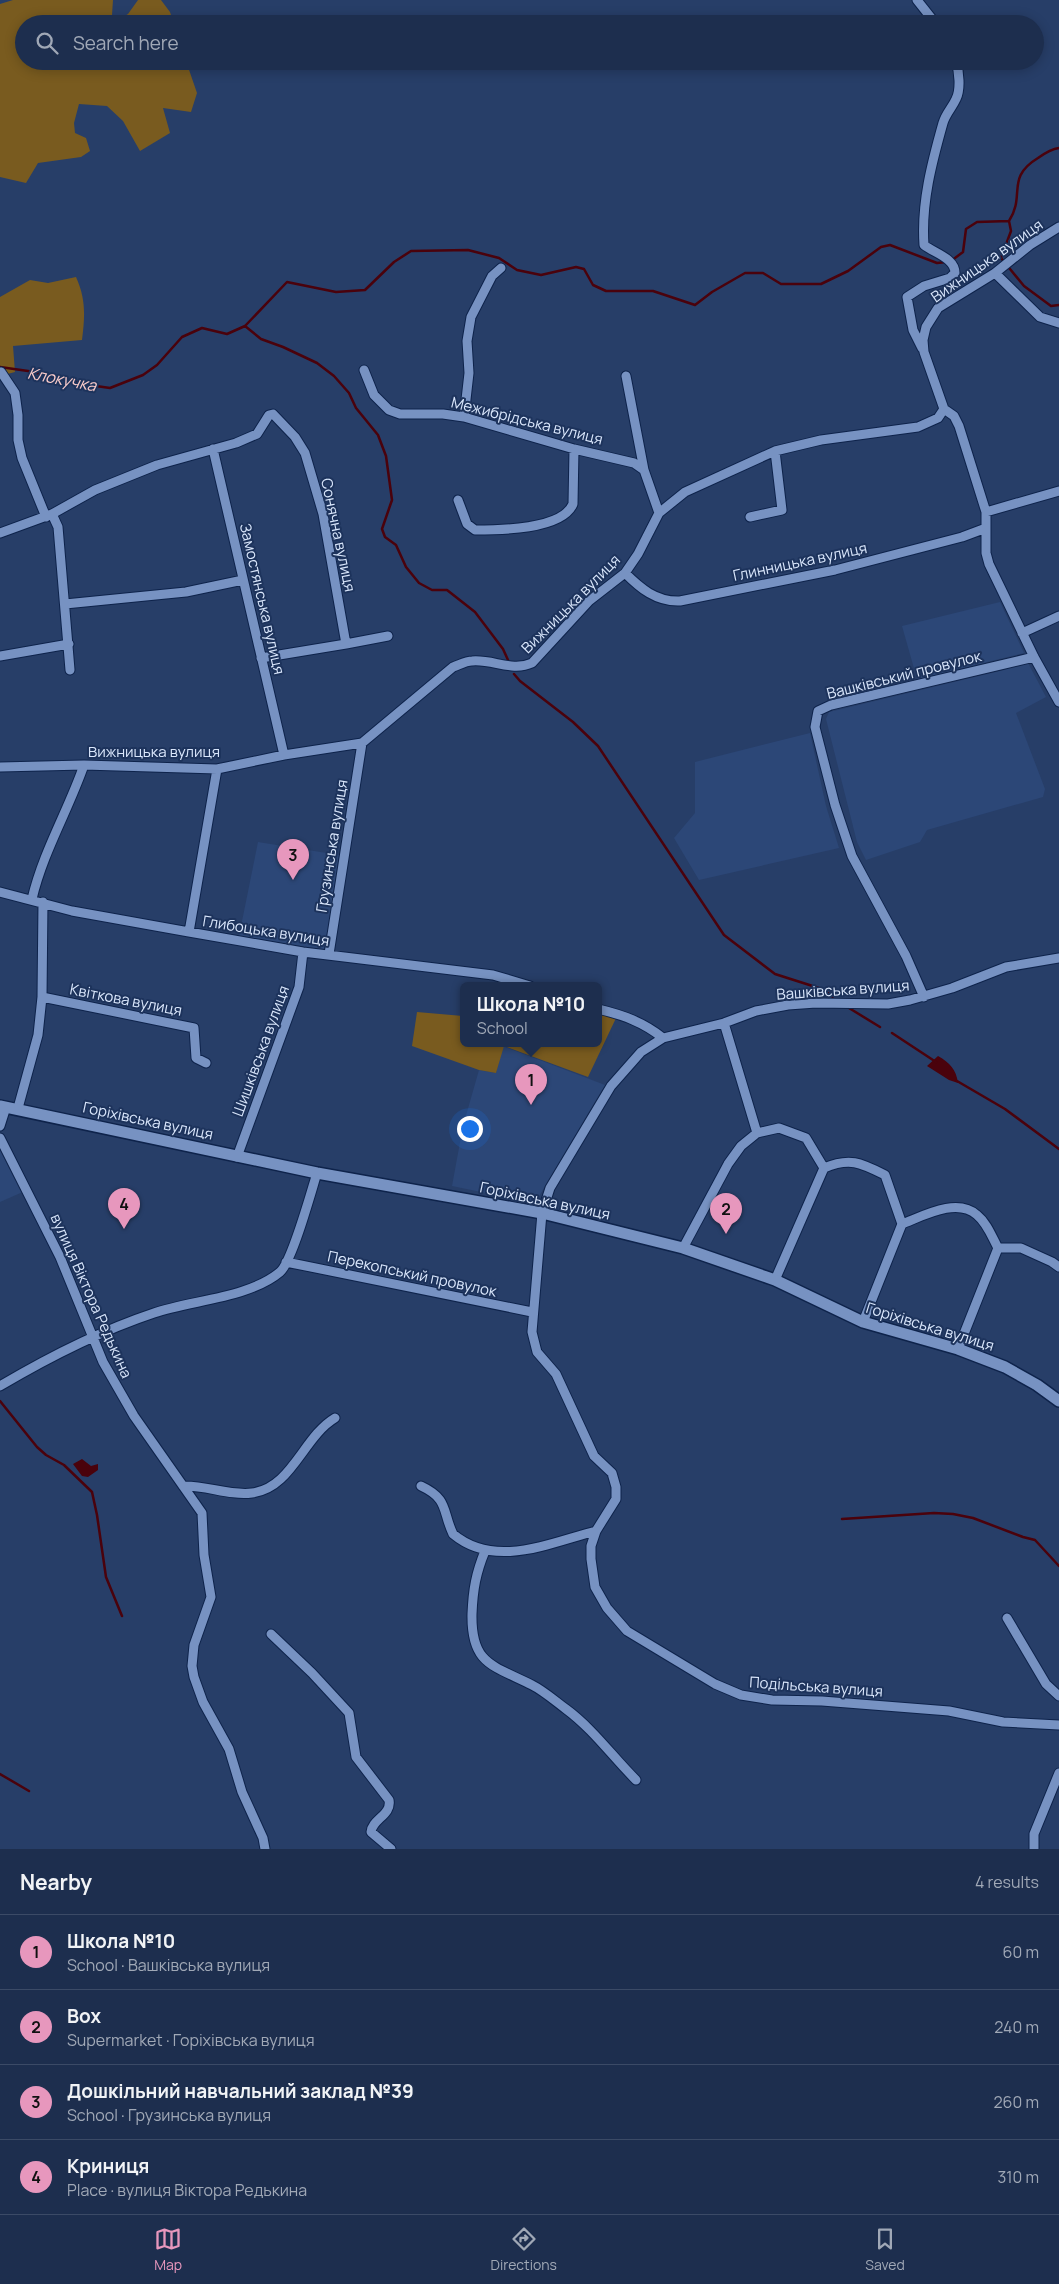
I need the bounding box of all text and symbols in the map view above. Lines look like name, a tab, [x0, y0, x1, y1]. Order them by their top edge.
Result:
search box	[15, 15, 1044, 70]
icon: search	[33, 29, 61, 57]
text: Search here	[73, 30, 179, 56]
street label: Вижницька вулиця	[927, 214, 1047, 307]
water label: Клокучка	[26, 362, 99, 397]
street label: Межибрідська вулиця	[449, 391, 605, 450]
street label: Сонячна вулиця	[316, 476, 361, 594]
street label: Замостянська вулиця	[235, 521, 290, 677]
street label: Глинницька вулиця	[731, 537, 869, 586]
street label: Вижницька вулиця	[517, 550, 625, 658]
street label: Вашківський провулок	[824, 645, 984, 704]
street label: Вижницька вулиця	[88, 741, 220, 762]
street label: Грузинська вулиця	[311, 778, 352, 914]
pin: 3	[277, 839, 309, 880]
street label: Глибоцька вулиця	[201, 910, 331, 951]
street label: Вашківська вулиця	[776, 974, 910, 1005]
street label: Квіткова вулиця	[68, 978, 184, 1021]
street label: Шишківська вулиця	[227, 982, 294, 1119]
popup	[460, 982, 602, 1047]
text: Школа №10	[477, 991, 585, 1017]
text: School	[477, 1017, 528, 1039]
pin: 1	[515, 1064, 547, 1105]
street label: Горіхівська вулиця	[81, 1096, 215, 1145]
your location	[457, 1116, 483, 1142]
street label: Горіхівська вулиця	[478, 1176, 612, 1225]
pin: 4	[108, 1188, 140, 1229]
pin: 2	[710, 1193, 742, 1234]
street label: вулиця Віктора Редькина	[46, 1210, 137, 1381]
street label: Перекопський провулок	[326, 1245, 499, 1302]
street label: Горіхівська вулиця	[864, 1297, 997, 1356]
street label: Подільська вулиця	[749, 1671, 884, 1702]
text: Nearby	[20, 1868, 92, 1896]
text: 4 results	[975, 1871, 1039, 1893]
text: Школа №10	[67, 1928, 175, 1954]
text: 1	[32, 1941, 40, 1963]
text: 60 m	[1003, 1941, 1039, 1963]
text: School · Вашківська вулиця	[67, 1954, 270, 1976]
text: Box	[67, 2003, 101, 2029]
text: 2	[31, 2016, 41, 2038]
text: 240 m	[994, 2016, 1039, 2038]
text: Supermarket · Горіхівська вулиця	[67, 2029, 315, 2051]
text: Дошкільний навчальний заклад №39	[67, 2078, 414, 2104]
text: 3	[31, 2091, 41, 2113]
text: 260 m	[993, 2091, 1039, 2113]
text: School · Грузинська вулиця	[67, 2104, 271, 2126]
text: Криниця	[67, 2153, 149, 2179]
text: 4	[31, 2166, 41, 2188]
text: 310 m	[997, 2166, 1039, 2188]
text: Place · вулиця Віктора Редькина	[67, 2179, 307, 2201]
tab: Map	[154, 2225, 182, 2274]
tab: Directions	[491, 2225, 557, 2274]
tab: Saved	[865, 2225, 905, 2274]

